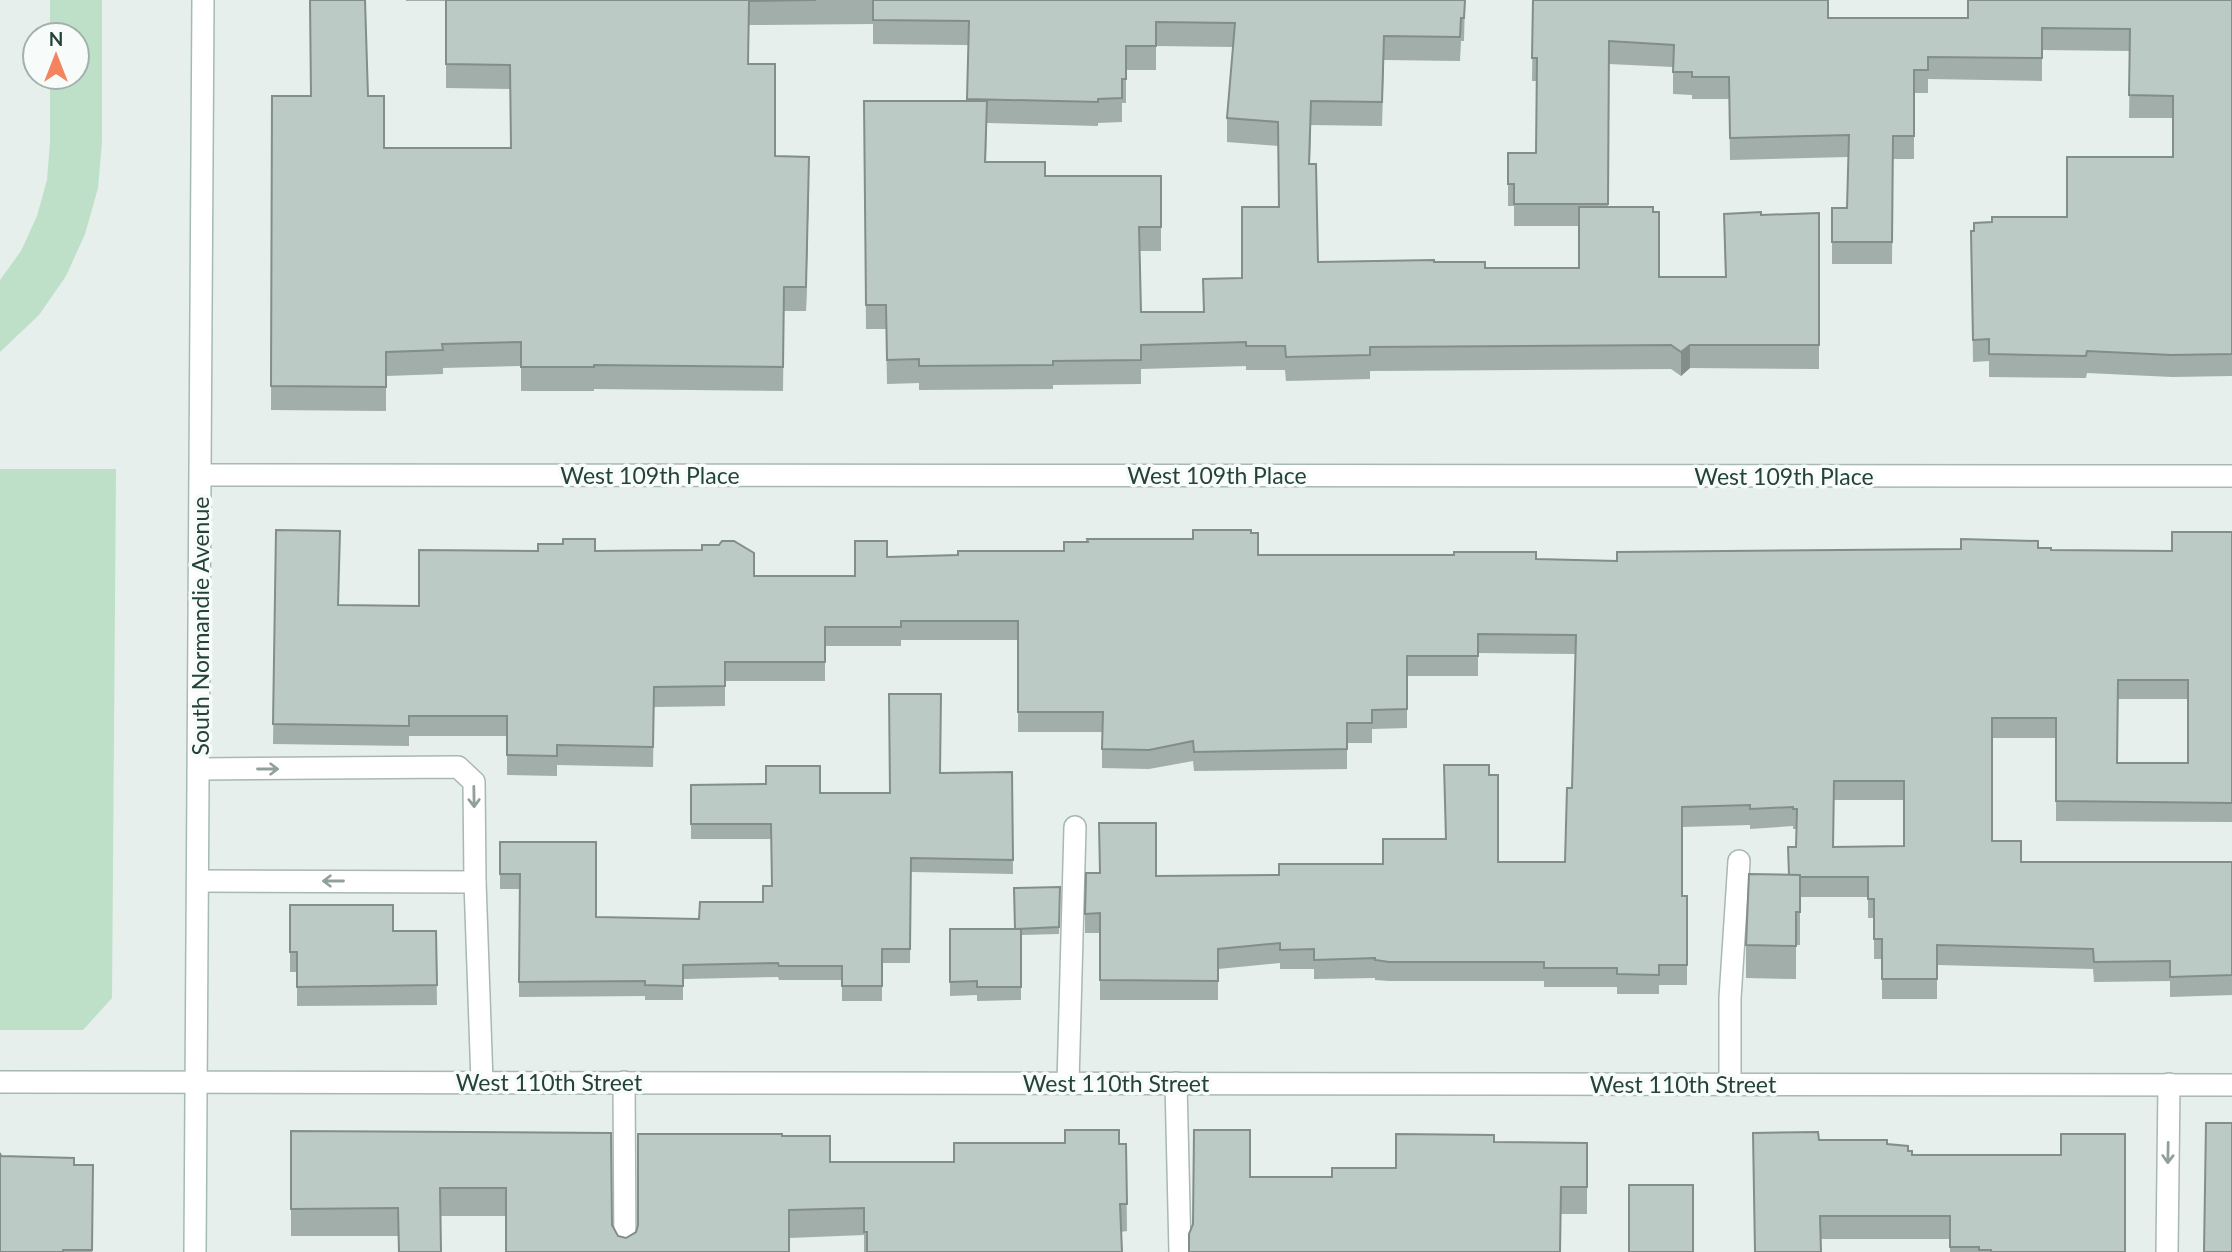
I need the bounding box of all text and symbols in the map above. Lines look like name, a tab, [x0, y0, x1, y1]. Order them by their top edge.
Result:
north arrow	[21, 21, 91, 91]
text: N	[49, 27, 63, 50]
street label: West 109th Place	[560, 461, 740, 489]
street label: West 109th Place	[1127, 461, 1307, 489]
street label: West 109th Place	[1694, 462, 1874, 490]
street label: South Normandie Avenue	[186, 497, 214, 755]
one-way arrow	[256, 762, 279, 776]
one-way arrow	[467, 785, 481, 808]
one-way arrow	[322, 874, 345, 888]
street label: West 110th Street	[456, 1068, 643, 1096]
street label: West 110th Street	[1023, 1069, 1210, 1097]
street label: West 110th Street	[1590, 1070, 1777, 1098]
one-way arrow	[2161, 1141, 2175, 1164]

